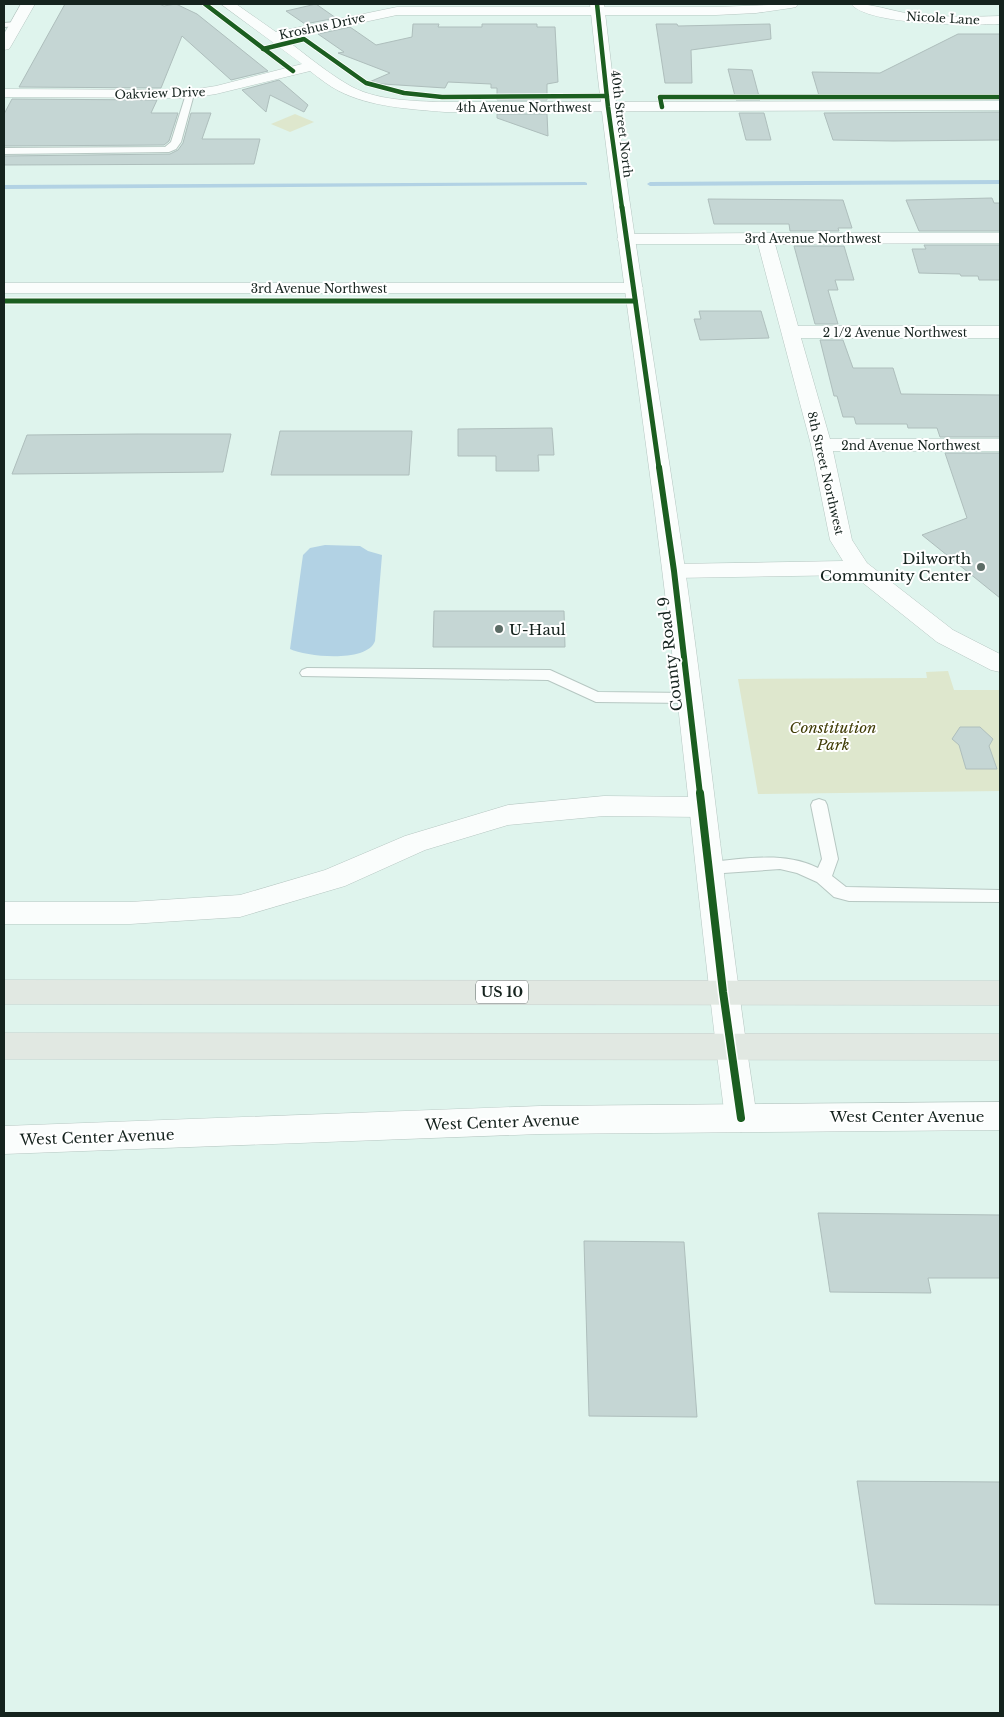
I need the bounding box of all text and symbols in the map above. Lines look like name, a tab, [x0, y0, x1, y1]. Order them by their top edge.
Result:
street label: Nicole Lane	[906, 9, 980, 27]
street label: Kroshus Drive	[278, 10, 367, 42]
street label: 40th Street North	[608, 69, 636, 179]
street label: Oakview Drive	[114, 84, 206, 102]
street label: 4th Avenue Northwest	[456, 100, 592, 115]
street label: 3rd Avenue Northwest	[745, 231, 882, 246]
street label: 3rd Avenue Northwest	[251, 281, 388, 296]
street label: 2 1/2 Avenue Northwest	[823, 325, 968, 340]
street label: 8th Street Northwest	[804, 410, 848, 537]
street label: 2nd Avenue Northwest	[841, 438, 981, 453]
place label: Dilworth Community Center	[820, 549, 972, 585]
marker: Dilworth Community Center	[975, 561, 987, 573]
street label: County Road 9	[654, 596, 686, 712]
place label: U-Haul	[509, 620, 566, 639]
marker: U-Haul	[493, 623, 505, 635]
park label: Constitution Park	[790, 718, 876, 754]
road number: US 10	[476, 980, 528, 1004]
street label: West Center Avenue	[829, 1107, 984, 1126]
street label: West Center Avenue	[423, 1110, 580, 1134]
street label: West Center Avenue	[18, 1125, 175, 1149]

